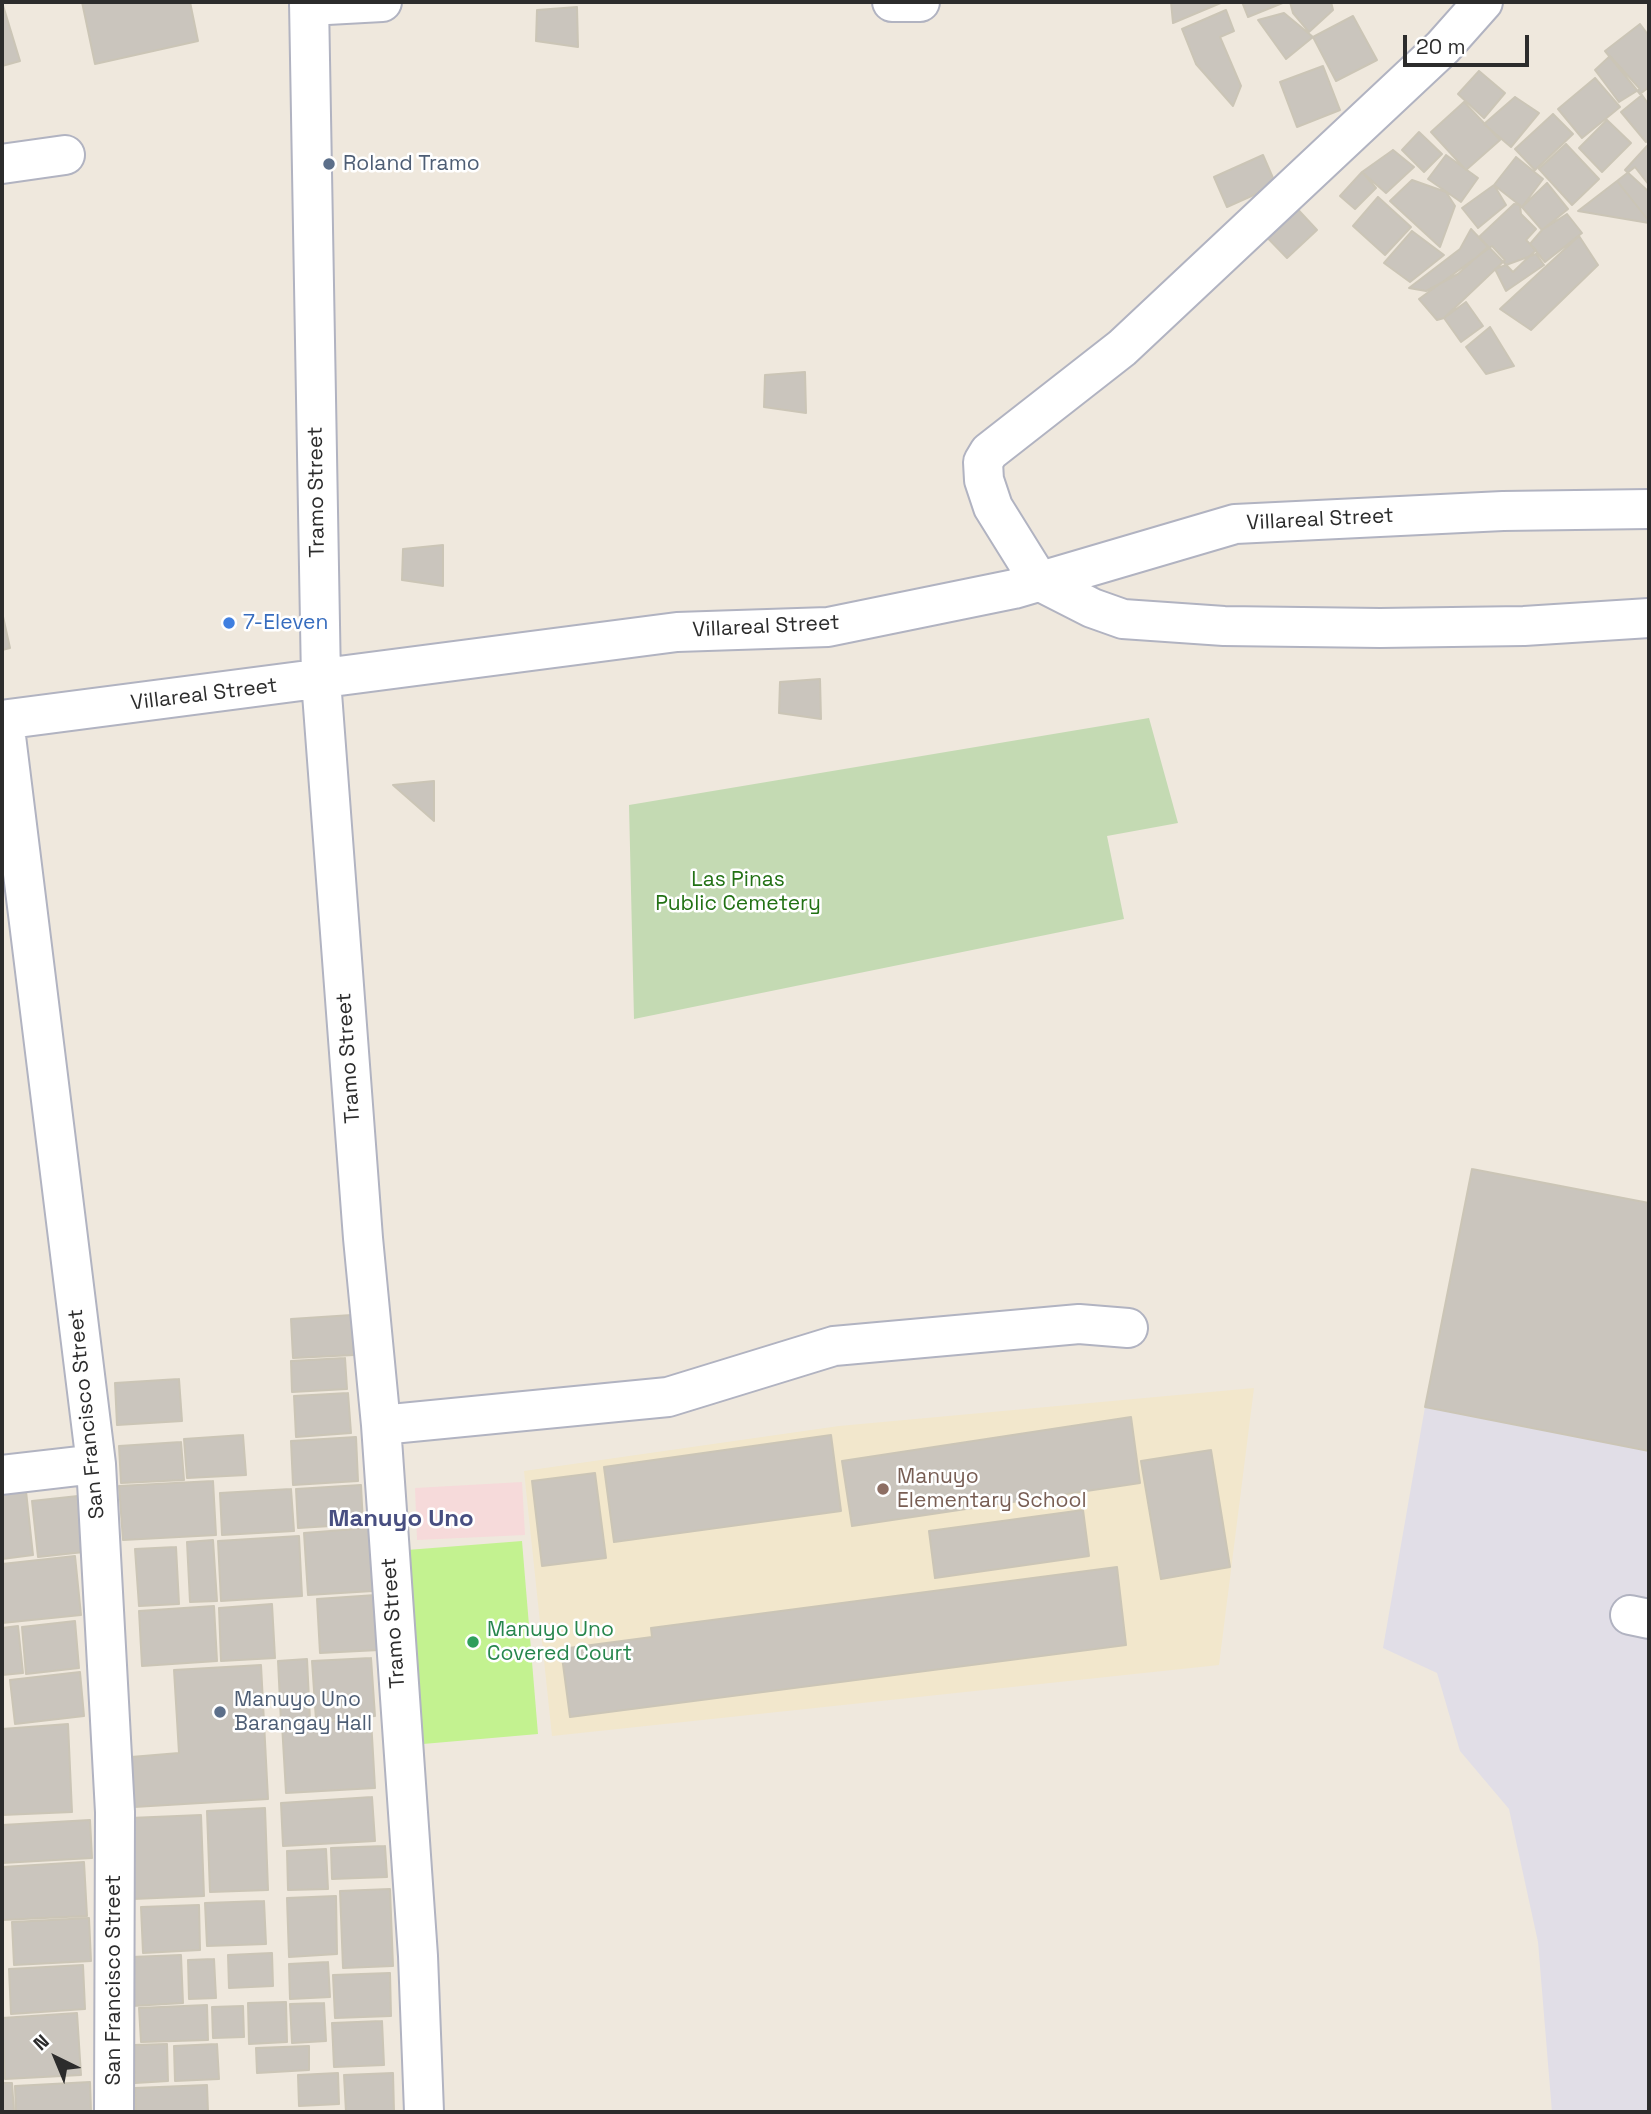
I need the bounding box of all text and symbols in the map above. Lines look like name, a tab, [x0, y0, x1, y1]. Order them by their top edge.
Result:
scale bar	[1406, 21, 1532, 65]
text: 20 m	[1416, 33, 1466, 60]
place label: Roland Tramo	[343, 151, 480, 177]
marker: Roland Tramo	[321, 156, 337, 172]
street label: Tramo Street	[303, 426, 331, 558]
street label: Villareal Street	[1246, 504, 1394, 536]
place label: 7-Eleven	[243, 610, 328, 636]
street label: Villareal Street	[692, 611, 840, 643]
marker: 7-Eleven	[221, 615, 237, 631]
street label: Villareal Street	[129, 674, 279, 716]
park label: Las Pinas Public Cemetery	[655, 867, 821, 917]
street label: Tramo Street	[332, 992, 366, 1124]
street label: San Francisco Street	[63, 1308, 111, 1520]
place label: Manuyo Elementary School	[897, 1464, 1087, 1514]
marker: Manuyo Elementary School	[875, 1481, 891, 1497]
district label: Manuyo Uno	[328, 1505, 474, 1533]
street label: Tramo Street	[377, 1557, 411, 1689]
place label: Manuyo Uno Covered Court	[487, 1617, 632, 1667]
marker: Manuyo Uno Covered Court	[465, 1634, 481, 1650]
place label: Manuyo Uno Barangay Hall	[234, 1687, 372, 1737]
marker: Manuyo Uno Barangay Hall	[212, 1704, 228, 1720]
street label: San Francisco Street	[101, 1875, 127, 2085]
north arrow	[21, 2023, 91, 2093]
text: N	[28, 2029, 55, 2056]

